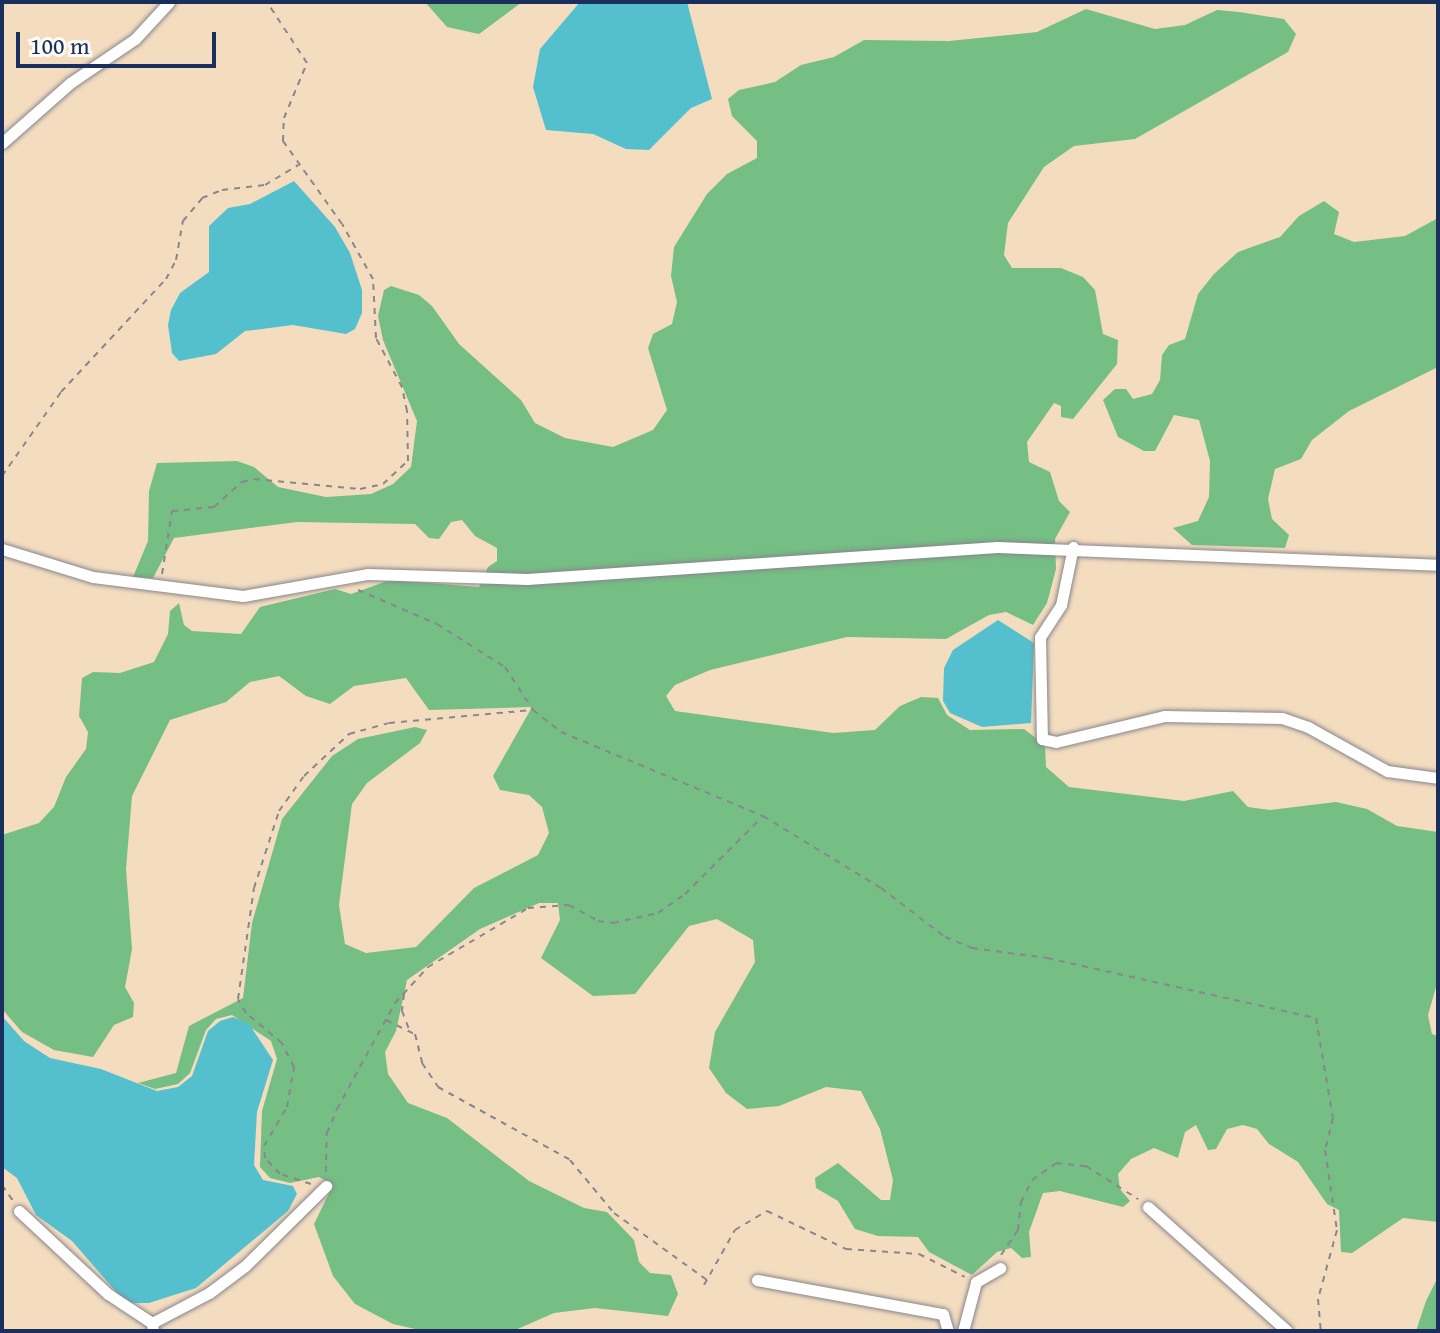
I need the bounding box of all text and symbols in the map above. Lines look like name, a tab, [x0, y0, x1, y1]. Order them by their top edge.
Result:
scale bar	[20, 16, 220, 66]
text: 100 m	[30, 28, 90, 63]

